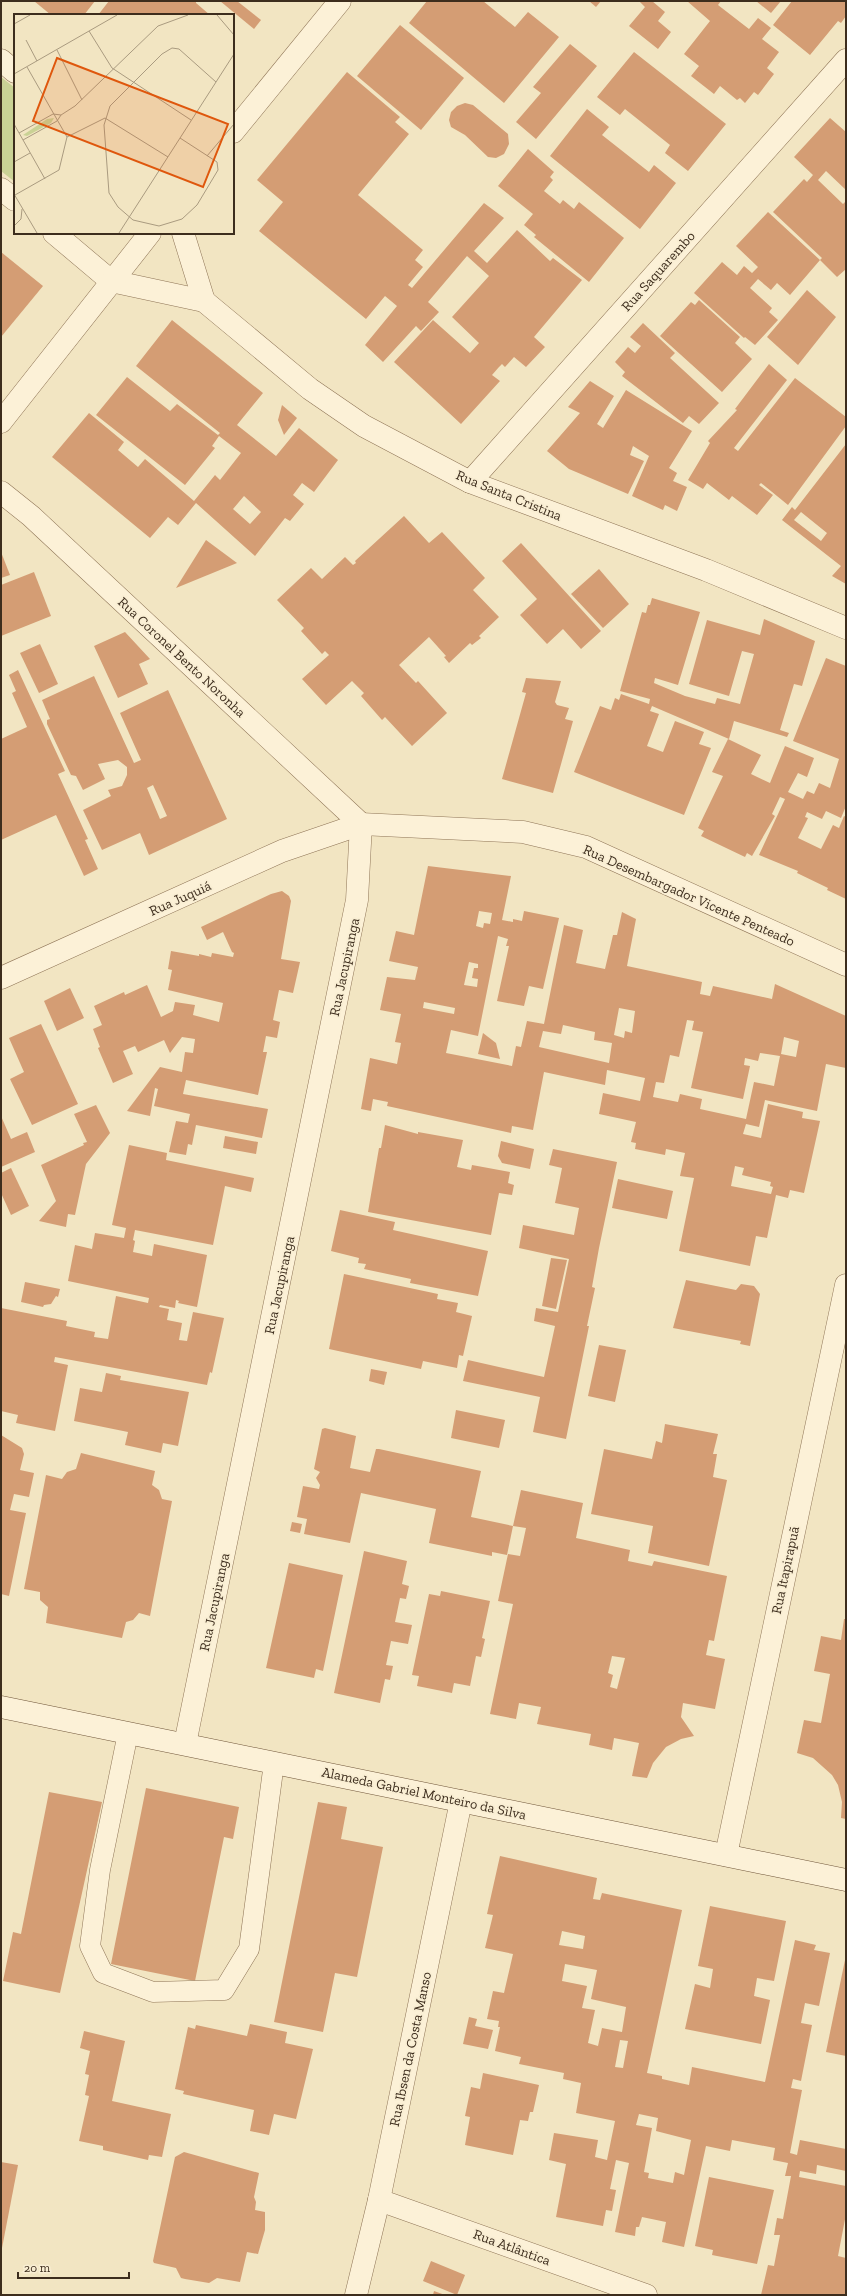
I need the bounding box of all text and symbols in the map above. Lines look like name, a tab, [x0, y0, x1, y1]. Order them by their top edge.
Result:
inset map	[14, 14, 234, 234]
street label: Rua Saquarembo	[618, 228, 699, 315]
street label: Rua Santa Cristina	[453, 466, 564, 525]
street label: Rua Coronel Bento Noronha	[114, 594, 249, 721]
street label: Rua Desembargador Vicente Penteado	[580, 841, 797, 950]
street label: Rua Juquiá	[147, 877, 214, 920]
street label: Rua Jacupiranga	[326, 916, 363, 1018]
street label: Rua Jacupiranga	[261, 1234, 298, 1336]
street label: Rua Itapirapuã	[768, 1524, 803, 1616]
street label: Rua Jacupiranga	[196, 1551, 233, 1653]
street label: Alameda Gabriel Monteiro da Silva	[320, 1763, 528, 1824]
street label: Rua Ibsen da Costa Manso	[386, 1970, 435, 2128]
street label: Rua Atlântica	[471, 2226, 553, 2269]
scale bar	[18, 2254, 129, 2280]
text: 20 m	[24, 2261, 51, 2275]

